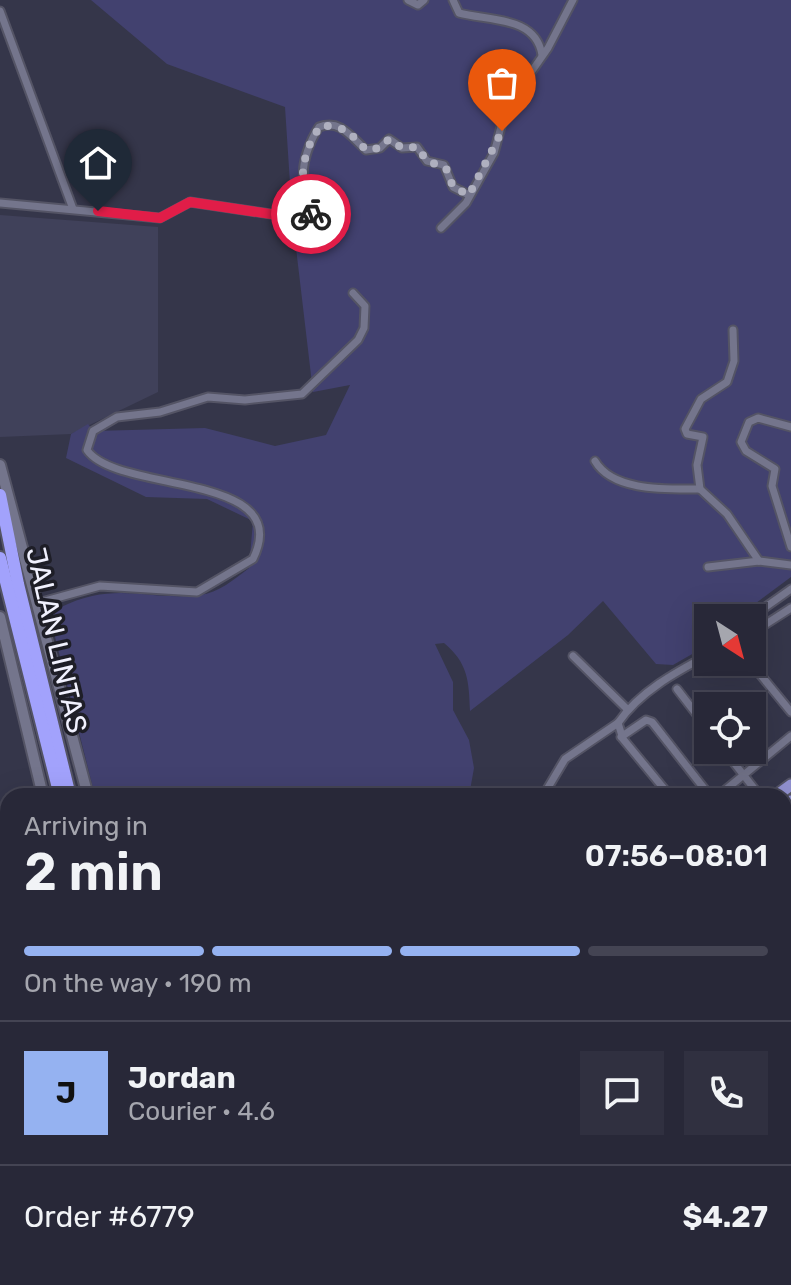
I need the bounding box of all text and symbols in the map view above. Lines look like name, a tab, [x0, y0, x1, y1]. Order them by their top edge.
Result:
pin	[468, 49, 536, 131]
icon: bag	[480, 61, 524, 105]
pin	[64, 129, 132, 211]
icon: home	[76, 141, 120, 185]
courier	[271, 174, 351, 254]
icon: bike	[289, 192, 333, 236]
street label: JALAN LINTAS	[19, 544, 94, 736]
north arrow	[694, 604, 766, 676]
map controls	[694, 604, 766, 764]
button: locate	[694, 692, 766, 764]
text: Arriving in	[24, 811, 148, 842]
text: 07:56–08:01	[585, 838, 768, 874]
text: 2 min	[24, 841, 163, 903]
text: On the way · 190 m	[24, 968, 252, 999]
button: chat	[580, 1051, 664, 1135]
button: phone	[684, 1051, 768, 1135]
text: Jordan	[128, 1060, 236, 1096]
text: J	[56, 1075, 76, 1111]
text: Courier · 4.6	[128, 1096, 275, 1127]
text: Order #6779	[24, 1199, 195, 1235]
text: $4.27	[682, 1199, 768, 1235]

